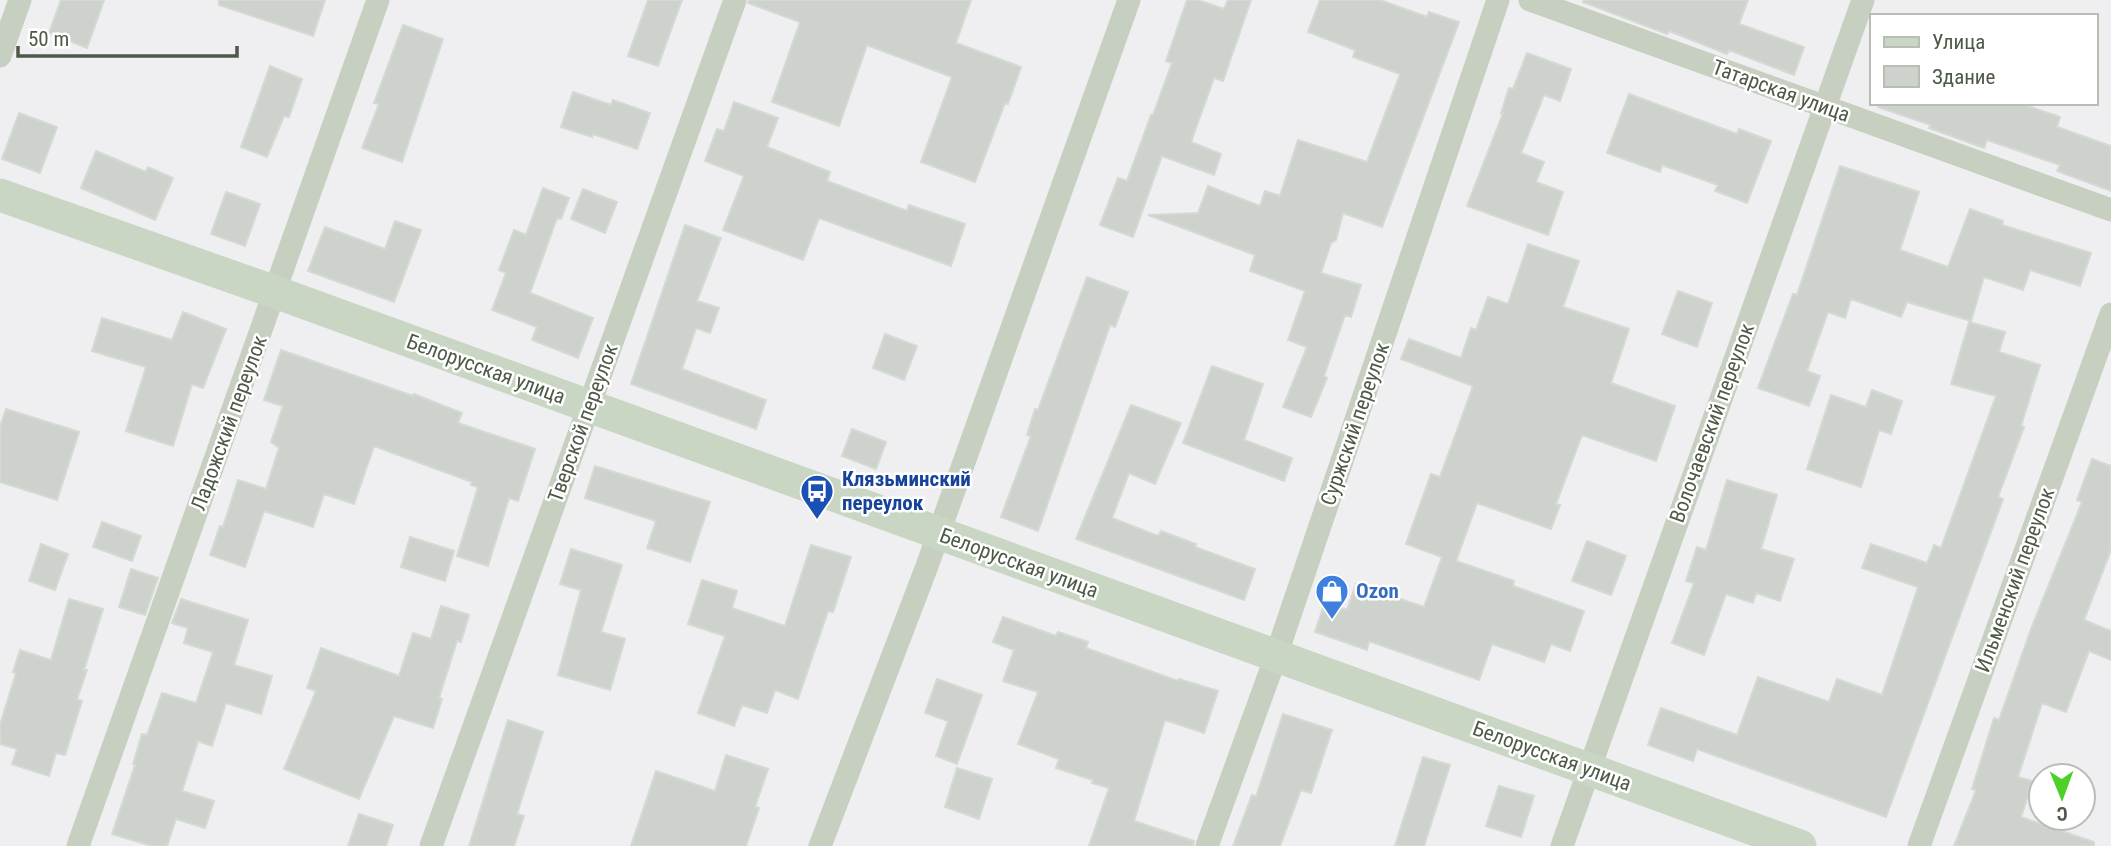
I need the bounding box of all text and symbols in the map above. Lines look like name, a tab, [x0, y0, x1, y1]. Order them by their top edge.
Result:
scale bar	[18, 14, 236, 58]
legend	[1870, 14, 2097, 105]
text: 50 m	[28, 27, 69, 51]
text: Улица	[1932, 30, 1985, 54]
street label: Татарская улица	[1709, 55, 1853, 127]
text: Здание	[1932, 65, 1996, 89]
street label: Волочаевский переулок	[1665, 320, 1759, 526]
street label: Белорусская улица	[404, 329, 568, 409]
street label: Ладожский переулок	[186, 332, 272, 514]
street label: Суржский переулок	[1316, 339, 1394, 509]
street label: Тверской переулок	[543, 341, 623, 505]
place label: Клязьминский переулок	[842, 467, 971, 515]
bus stop icon: Клязьминский переулок	[798, 472, 836, 521]
street label: Ильменский переулок	[1970, 485, 2060, 675]
street label: Белорусская улица	[937, 523, 1101, 603]
shop icon: Ozon	[1313, 572, 1351, 621]
place label: Ozon	[1356, 579, 1399, 603]
street label: Белорусская улица	[1470, 716, 1634, 796]
north arrow	[2027, 762, 2097, 832]
text: С	[2057, 802, 2068, 825]

